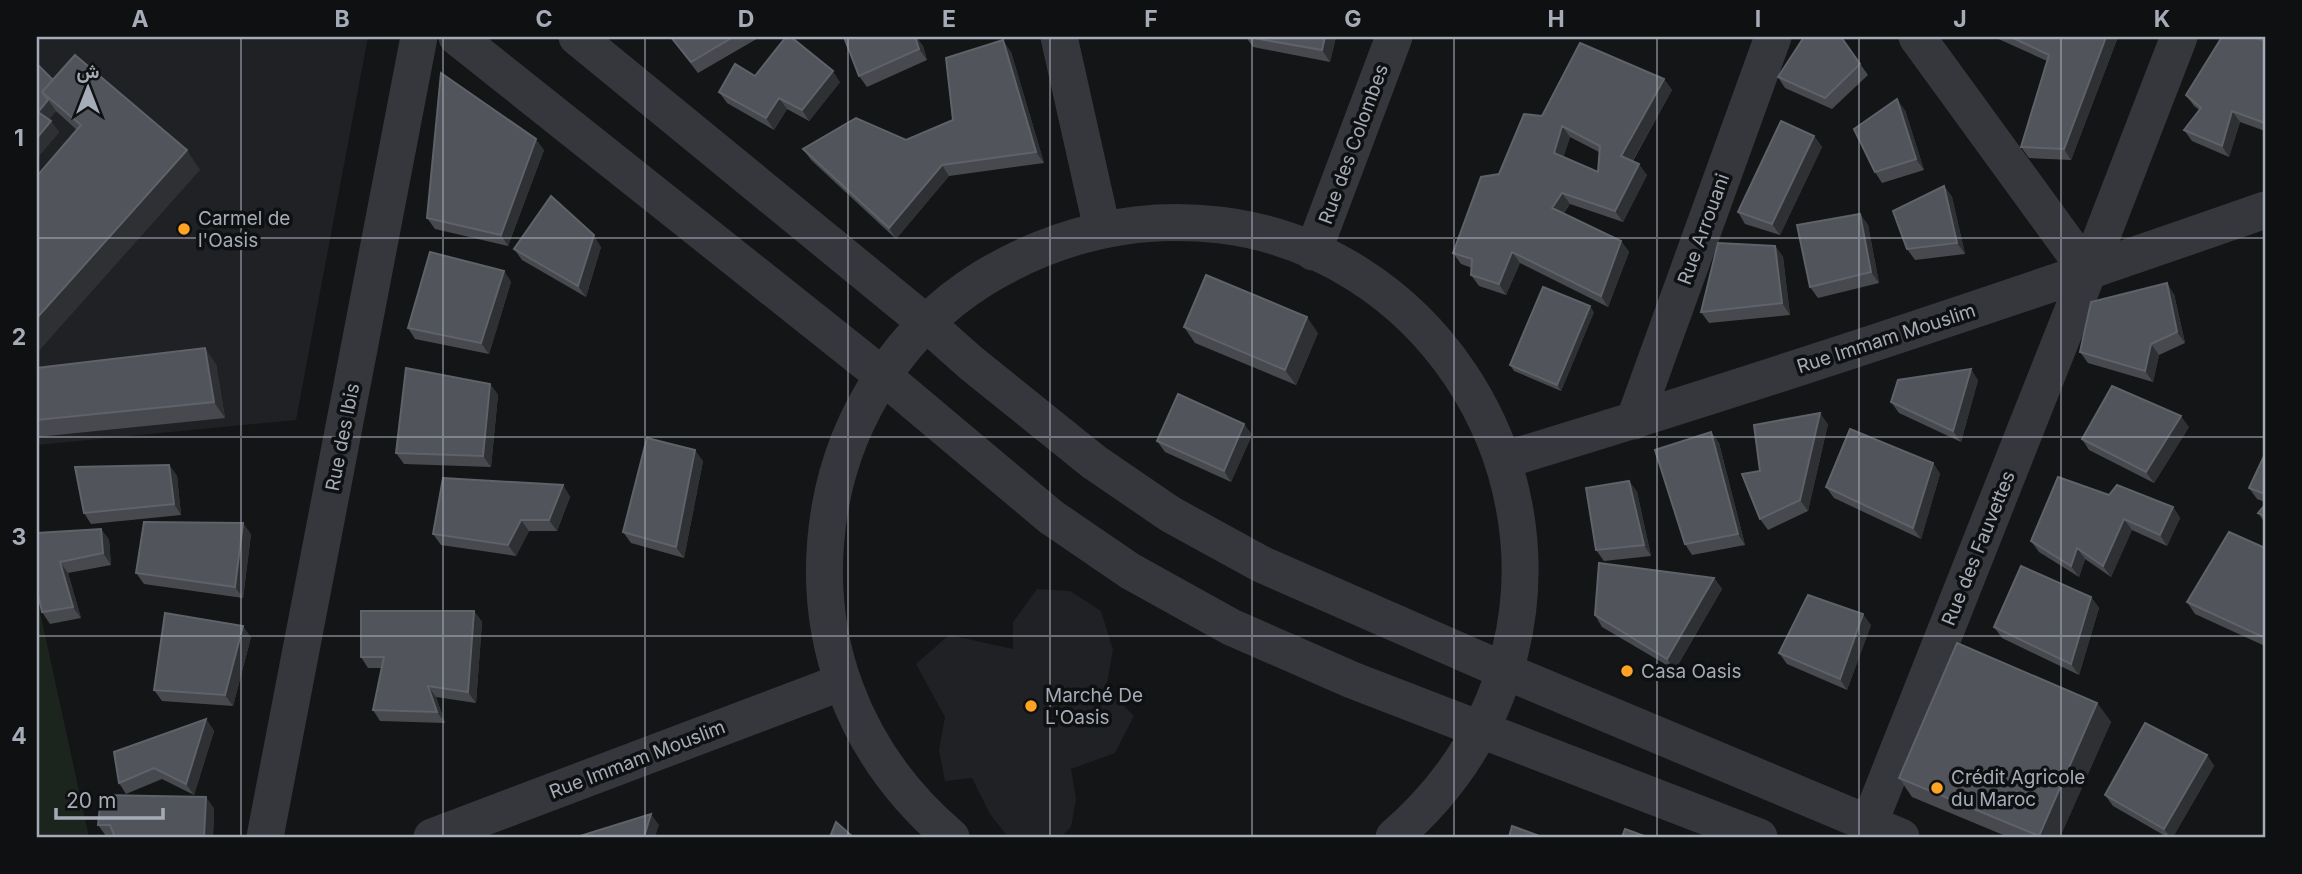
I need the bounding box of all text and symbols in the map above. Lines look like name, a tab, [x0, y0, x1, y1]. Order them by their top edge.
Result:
text: A	[131, 5, 149, 33]
text: B	[334, 5, 350, 33]
text: C	[535, 5, 553, 33]
text: D	[738, 5, 754, 33]
text: E	[942, 5, 956, 33]
text: F	[1144, 5, 1158, 33]
text: G	[1344, 5, 1362, 33]
text: H	[1547, 5, 1565, 33]
text: I	[1755, 5, 1761, 33]
text: J	[1953, 5, 1967, 33]
text: K	[2154, 5, 2170, 33]
north arrow	[52, 52, 122, 122]
text: ش	[77, 60, 100, 83]
street label: Rue des Colombes	[1314, 61, 1393, 227]
text: 1	[14, 124, 24, 152]
street label: Rue Arrouani	[1673, 171, 1734, 288]
place label: Carmel de l'Oasis	[198, 207, 290, 252]
marker: Carmel de l'Oasis	[176, 221, 192, 237]
street label: Rue Immam Mouslim	[1794, 299, 1978, 378]
text: 2	[12, 323, 26, 351]
street label: Rue des Ibis	[321, 381, 364, 493]
street label: Rue des Fauvettes	[1937, 467, 2020, 629]
text: 3	[12, 523, 26, 551]
place label: Casa Oasis	[1641, 660, 1741, 683]
marker: Casa Oasis	[1619, 663, 1635, 679]
place label: Marché De L'Oasis	[1045, 684, 1143, 729]
marker: Marché De L'Oasis	[1023, 698, 1039, 714]
street label: Rue Immam Mouslim	[546, 715, 728, 804]
text: 4	[11, 722, 27, 750]
place label: Crédit Agricole du Maroc	[1951, 766, 2085, 811]
scale bar	[56, 776, 163, 820]
marker: Crédit Agricole du Maroc	[1929, 780, 1945, 796]
text: 20 m	[66, 788, 116, 813]

